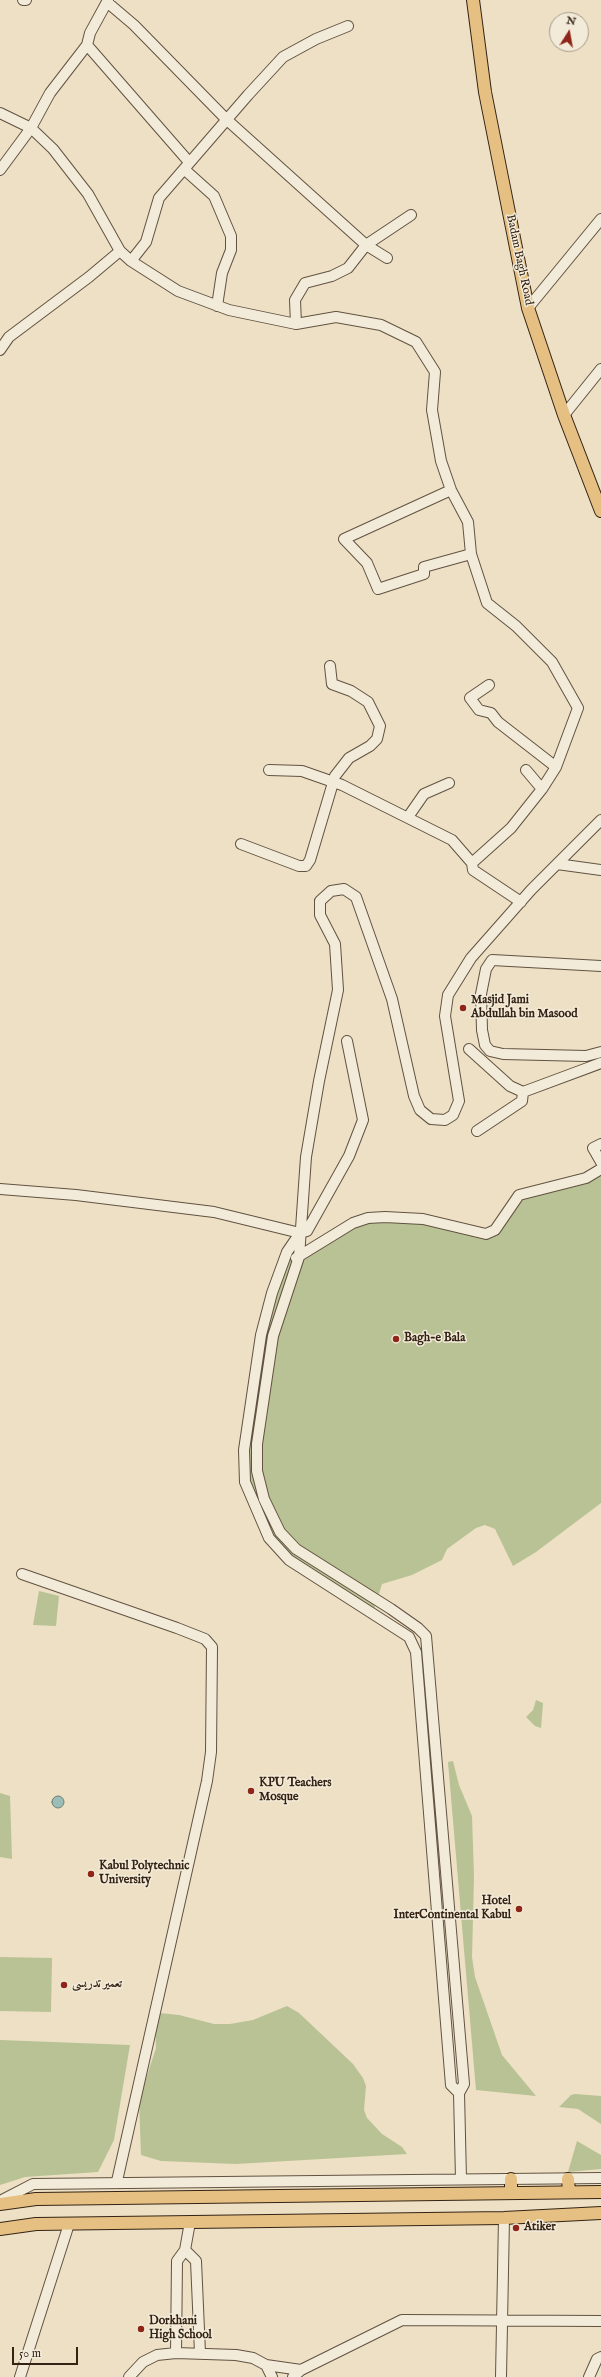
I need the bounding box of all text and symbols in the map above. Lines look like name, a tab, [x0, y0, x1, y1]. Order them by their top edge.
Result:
north arrow	[549, 12, 589, 52]
text: N	[565, 13, 577, 29]
street label: Badam Bagh Road	[502, 213, 536, 307]
place label: Masjid Jami Abdullah bin Masood	[471, 994, 578, 1022]
marker: Masjid Jami Abdullah bin Masood	[458, 1003, 468, 1013]
place label: Bagh-e Bala	[404, 1332, 465, 1346]
marker: Bagh-e Bala	[391, 1334, 401, 1344]
place label: KPU Teachers Mosque	[259, 1777, 331, 1805]
marker: KPU Teachers Mosque	[246, 1786, 256, 1796]
place label: Kabul Polytechnic University	[99, 1860, 189, 1888]
marker: Kabul Polytechnic University	[86, 1869, 96, 1879]
place label: Hotel InterContinental Kabul	[394, 1895, 511, 1923]
marker: Hotel InterContinental Kabul	[514, 1904, 524, 1914]
place label: تعمیر تدریسی	[72, 1978, 122, 1992]
marker: تعمیر تدریسی	[59, 1980, 69, 1990]
place label: Atiker	[524, 2221, 556, 2235]
marker: Atiker	[511, 2223, 521, 2233]
place label: Dorkhani High School	[149, 2315, 212, 2343]
marker: Dorkhani High School	[136, 2324, 146, 2334]
scale bar	[14, 2339, 80, 2365]
text: 50 m	[19, 2346, 41, 2361]

